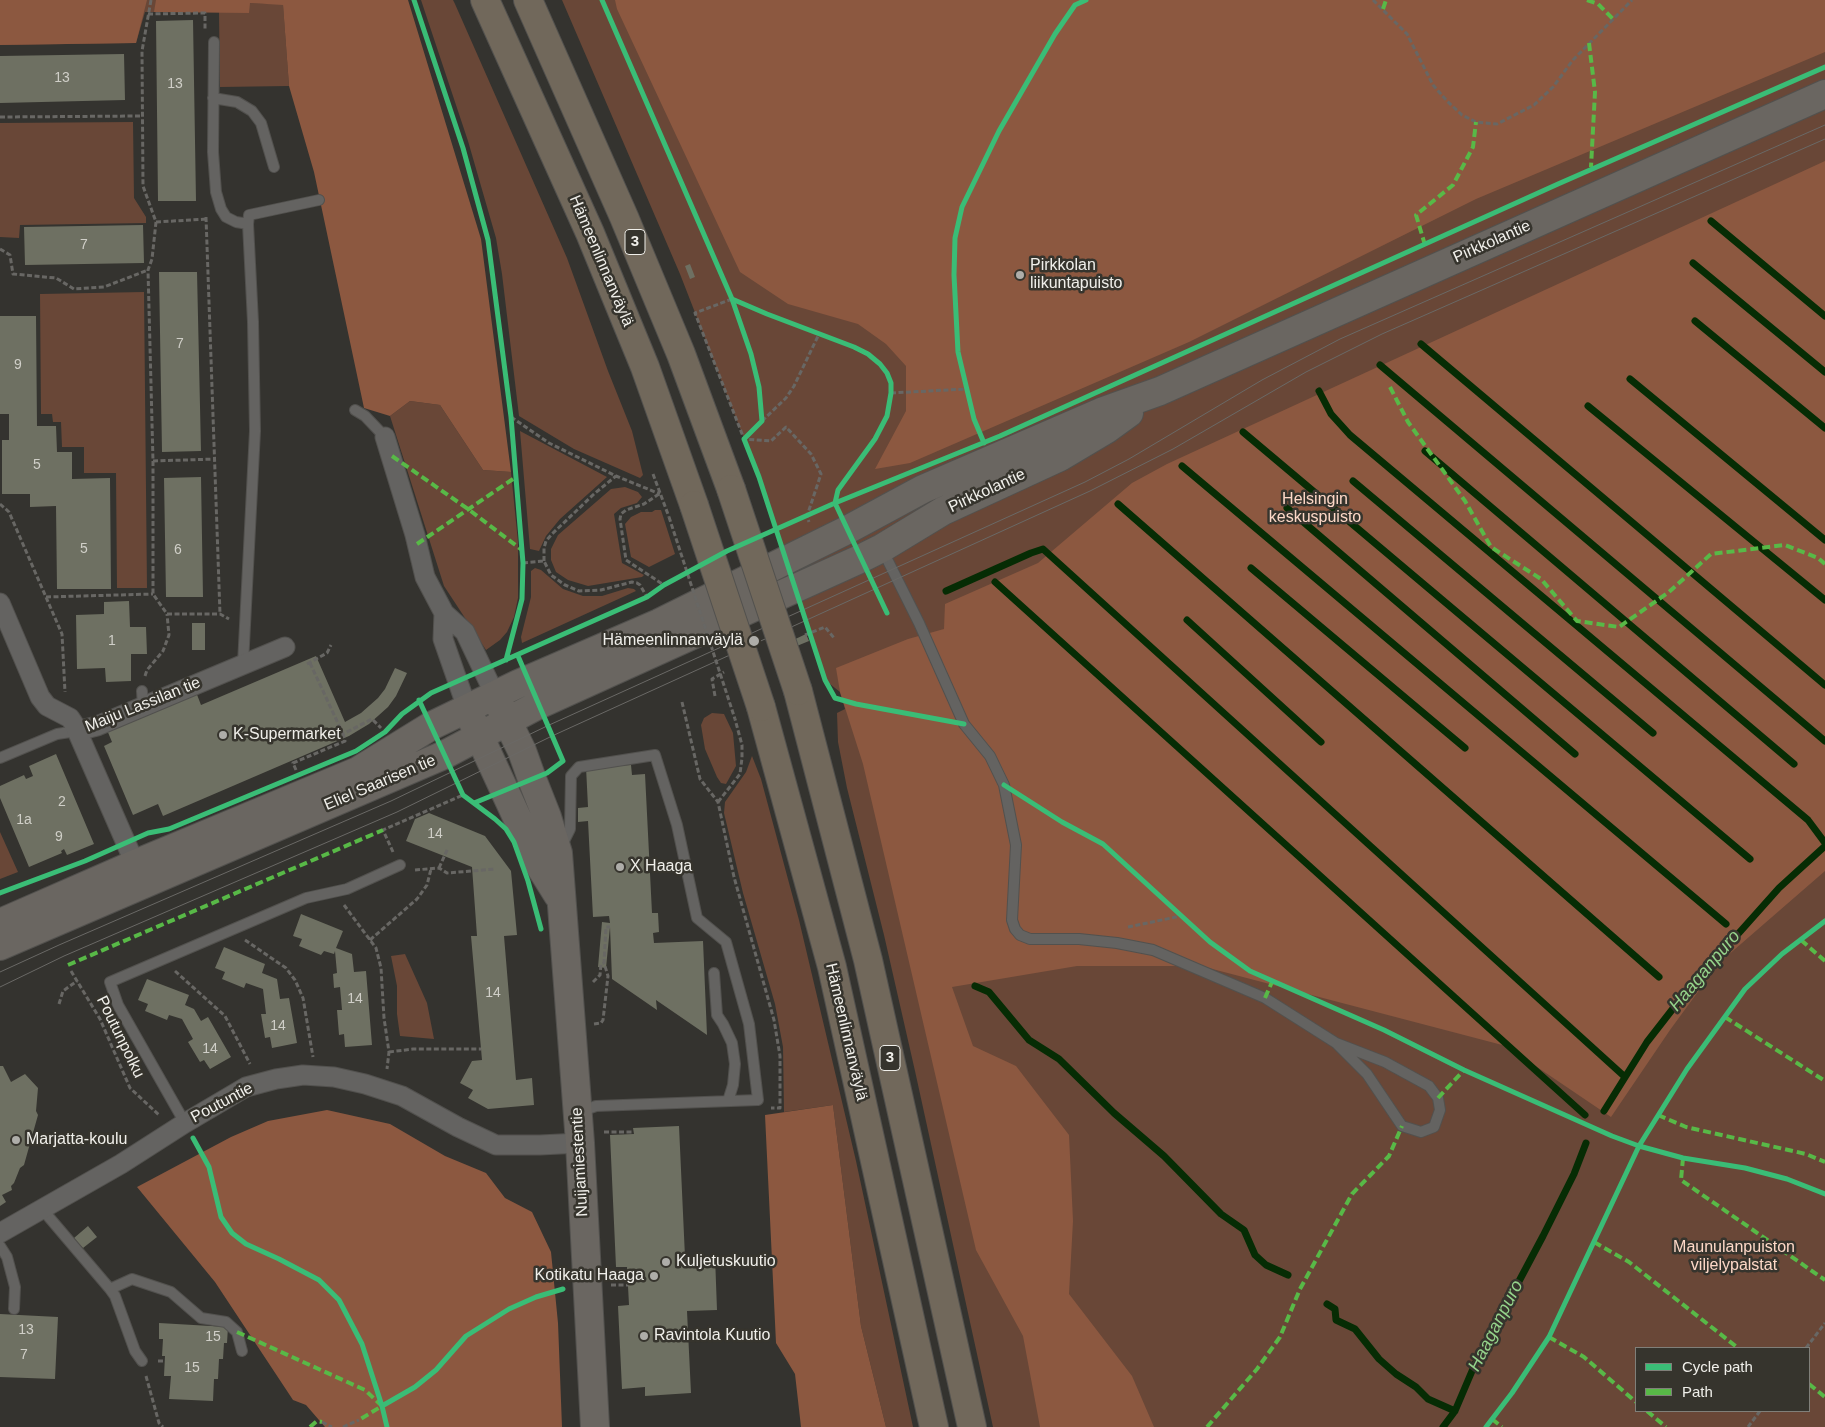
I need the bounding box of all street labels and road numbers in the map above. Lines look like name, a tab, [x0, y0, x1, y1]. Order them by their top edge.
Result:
street label: Hämeenlinnanväylä	[565, 193, 637, 329]
street label: Pirkkolantie	[1450, 216, 1534, 268]
road number: 3	[625, 230, 645, 254]
street label: Pirkkolantie	[945, 465, 1029, 517]
street label: Maiju Lassilan tie	[83, 673, 203, 737]
street label: Eliel Saarisen tie	[321, 751, 439, 815]
street label: Hämeenlinnanväylä	[821, 961, 871, 1103]
street label: Poutunpolku	[92, 993, 148, 1081]
road number: 3	[880, 1046, 900, 1070]
street label: Poutuntie	[188, 1079, 256, 1127]
street label: Nuijamiestentie	[568, 1107, 592, 1217]

